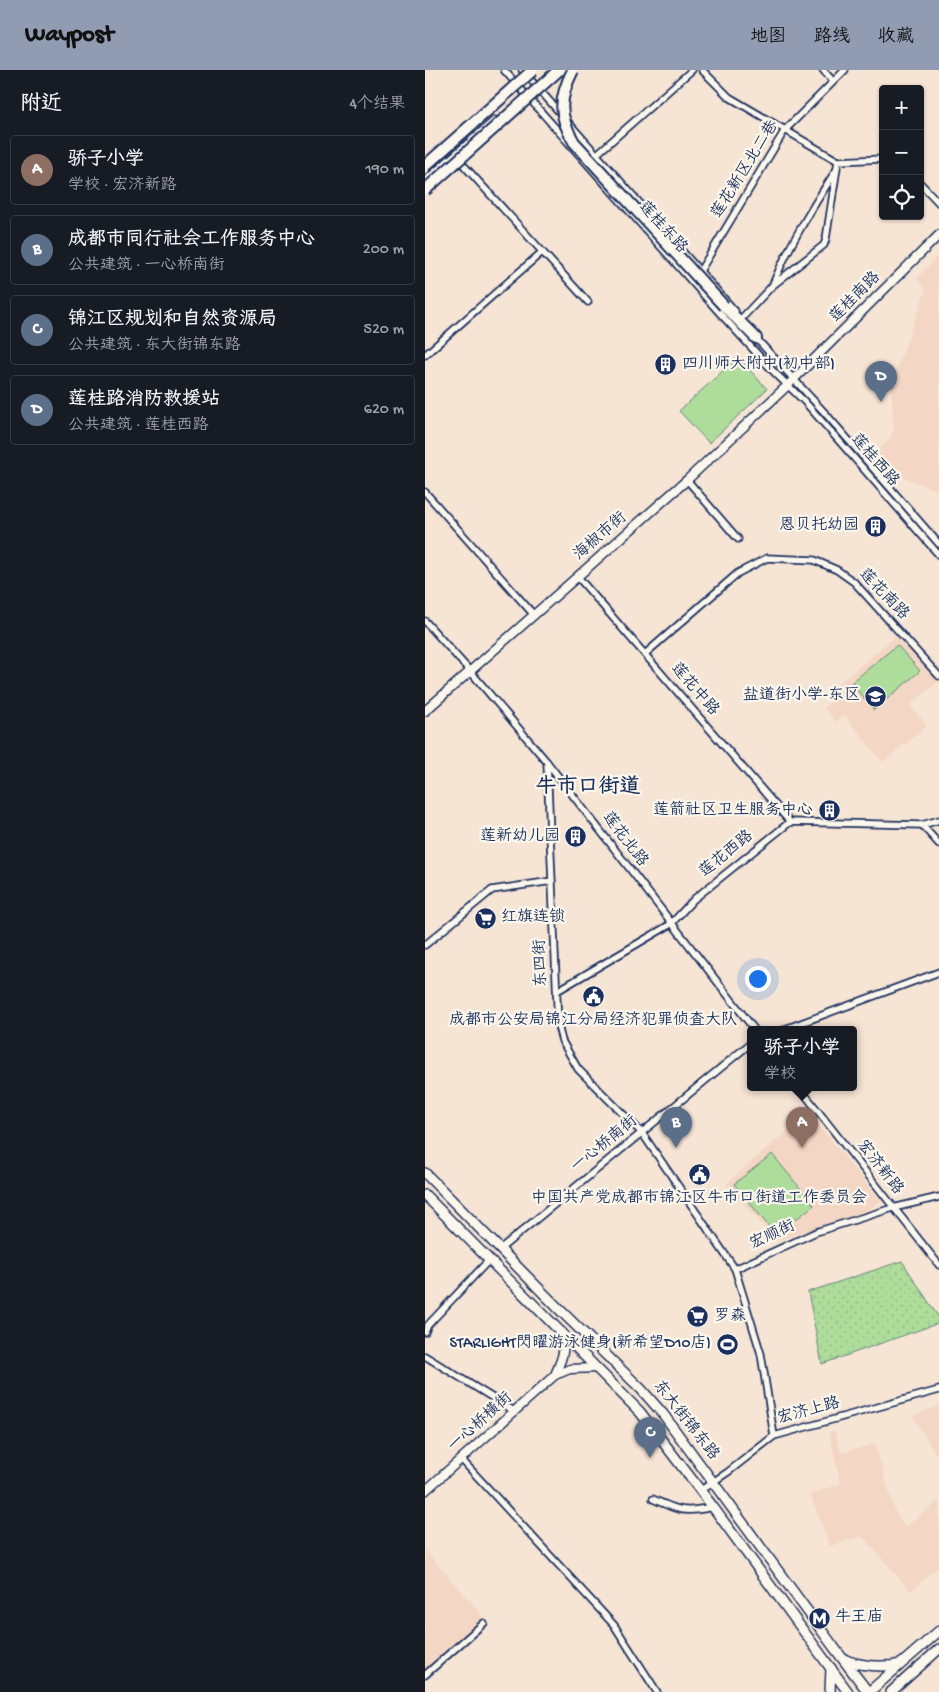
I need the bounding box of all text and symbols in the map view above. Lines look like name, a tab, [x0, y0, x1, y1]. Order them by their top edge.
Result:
text: Waypost	[25, 21, 113, 50]
text: 地图	[750, 27, 786, 48]
text: 路线	[814, 27, 850, 48]
text: 收藏	[878, 27, 914, 48]
map controls	[879, 85, 924, 220]
button: +	[879, 85, 924, 130]
text: 附近	[20, 93, 62, 118]
text: 4个结果	[349, 96, 405, 115]
street label: 莲花新区北二巷	[707, 116, 784, 223]
button: −	[879, 130, 924, 175]
text: 骄子小学	[68, 149, 144, 172]
text: A	[32, 161, 42, 180]
text: 190 m	[365, 161, 404, 180]
button: locate	[879, 175, 924, 220]
text: 学校 · 宏济新路	[68, 177, 177, 196]
street label: 莲桂东路	[634, 197, 692, 258]
text: 成都市同行社会工作服务中心	[68, 229, 315, 252]
text: B	[33, 241, 41, 260]
text: 200 m	[363, 241, 404, 260]
text: 公共建筑 · 一心桥南街	[68, 257, 225, 276]
street label: 莲桂南路	[825, 267, 885, 327]
text: 锦江区规划和自然资源局	[68, 309, 277, 332]
text: C	[33, 321, 41, 340]
text: 520 m	[364, 321, 404, 340]
text: 公共建筑 · 东大街锦东路	[68, 337, 241, 356]
building icon: 四川师大附中(初中部)	[654, 353, 678, 377]
place label: 四川师大附中(初中部)	[682, 354, 835, 375]
pin: D	[865, 361, 897, 402]
text: 莲桂路消防救援站	[68, 389, 220, 412]
text: D	[32, 401, 42, 420]
text: 620 m	[364, 401, 404, 420]
text: 公共建筑 · 莲桂西路	[68, 417, 209, 436]
street label: 莲桂西路	[846, 429, 904, 491]
street label: 海椒市街	[569, 507, 631, 565]
building icon: 恩贝托幼园	[863, 514, 887, 538]
place label: 恩贝托幼园	[779, 515, 859, 536]
street label: 莲花南路	[854, 564, 914, 625]
street label: 莲花中路	[666, 658, 724, 720]
school or university icon: 盐道街小学-东区	[864, 684, 888, 708]
place label: 盐道街小学-东区	[743, 686, 860, 706]
district label: 牛市口街道	[536, 774, 641, 801]
building icon: 莲箭社区卫生服务中心	[817, 799, 841, 823]
place label: 莲箭社区卫生服务中心	[653, 800, 813, 821]
street label: 莲花北路	[597, 808, 652, 871]
building icon: 莲新幼儿园	[564, 825, 588, 849]
place label: 莲新幼儿园	[480, 826, 560, 847]
street label: 莲花西路	[695, 826, 758, 883]
supermarket icon: 红旗连锁	[473, 906, 497, 930]
place label: 红旗连锁	[501, 908, 565, 928]
street label: 东四街	[531, 939, 552, 987]
your location	[745, 966, 771, 992]
public building icon: 成都市公安局锦江分局经济犯罪侦查大队	[581, 985, 605, 1009]
place label: 成都市公安局锦江分局经济犯罪侦查大队	[449, 1010, 737, 1031]
popup	[747, 1026, 857, 1091]
text: 骄子小学	[764, 1038, 840, 1061]
text: 学校	[764, 1066, 796, 1085]
pin: B	[660, 1107, 692, 1148]
pin: A	[786, 1107, 818, 1148]
street label: 一心桥南街	[567, 1111, 642, 1178]
street label: 宏济新路	[852, 1136, 908, 1199]
public building icon: 中国共产党成都市锦江区牛市口街道工作委员会	[687, 1163, 711, 1187]
place label: 中国共产党成都市锦江区牛市口街道工作委员会	[531, 1188, 867, 1209]
street label: 宏顺街	[746, 1215, 799, 1255]
supermarket icon: 罗森	[686, 1305, 710, 1329]
place label: 罗森	[714, 1306, 746, 1327]
sports icon: STARLIGHT閃曜游泳健身(新希望D10店)	[715, 1332, 739, 1356]
place label: STARLIGHT閃曜游泳健身(新希望D10店)	[449, 1333, 711, 1354]
street label: 东大街锦东路	[648, 1376, 724, 1465]
street label: 一心桥横街	[444, 1388, 517, 1457]
street label: 宏济上路	[775, 1393, 842, 1429]
pin: C	[634, 1417, 666, 1458]
metro station icon: 牛王庙	[807, 1606, 831, 1630]
place label: 牛王庙	[835, 1607, 883, 1628]

